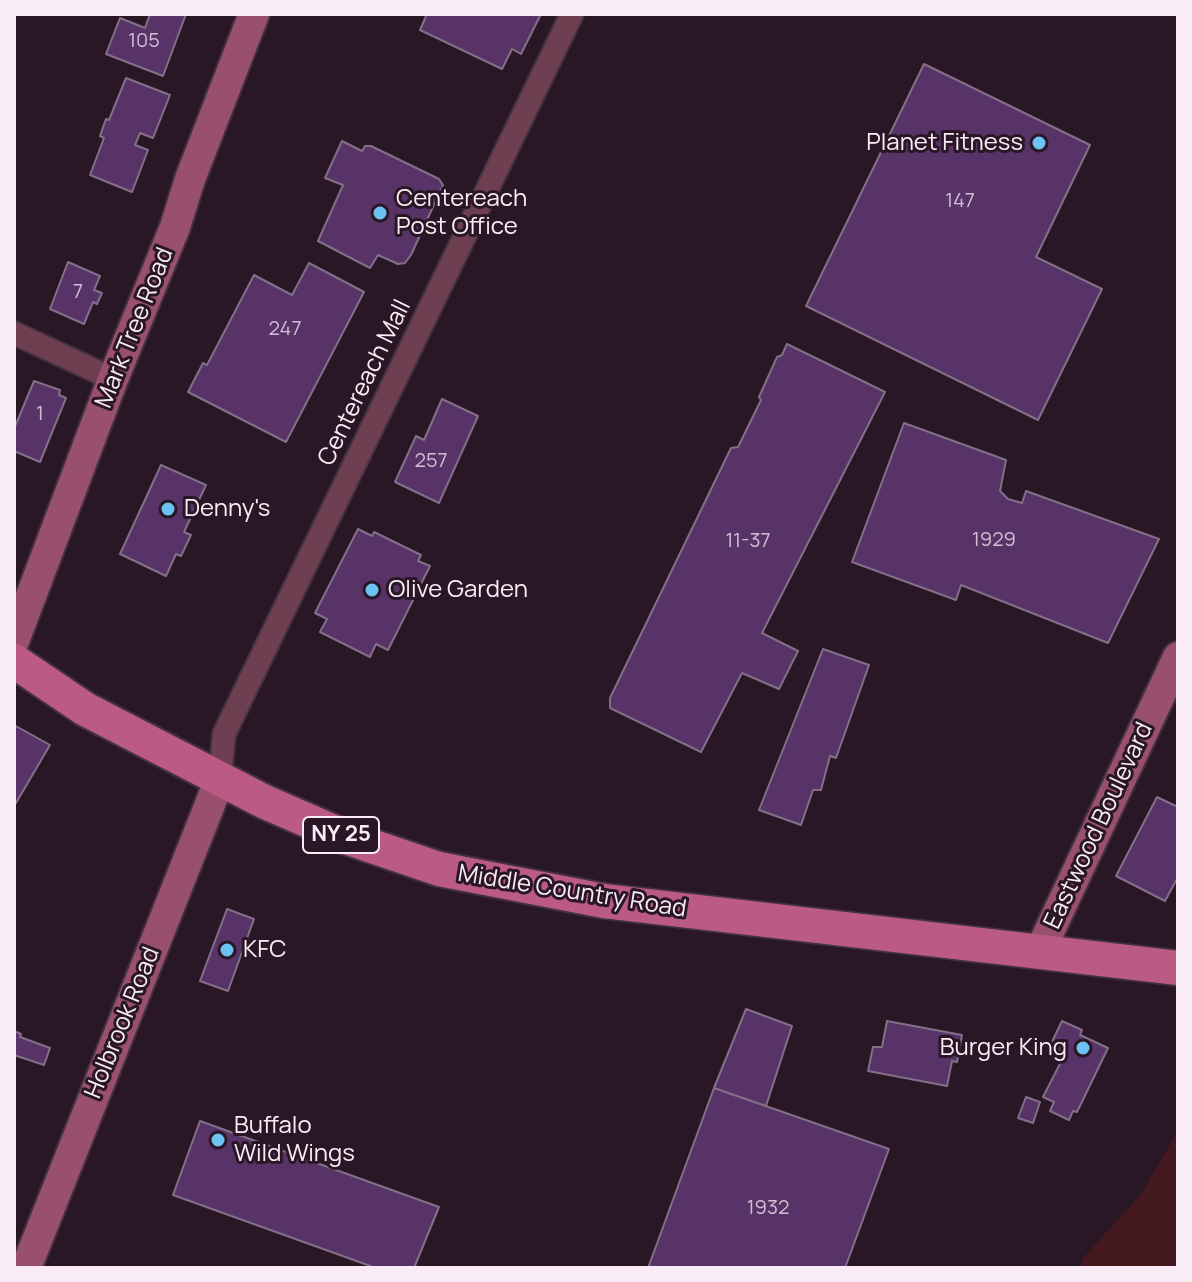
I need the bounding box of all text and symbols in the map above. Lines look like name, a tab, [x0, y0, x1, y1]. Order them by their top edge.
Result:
house number: 105	[128, 29, 160, 53]
place label: Planet Fitness	[866, 129, 1023, 157]
marker: Planet Fitness	[1030, 134, 1048, 152]
place label: Centereach Post Office	[396, 185, 527, 241]
house number: 147	[945, 189, 975, 213]
marker: Centereach Post Office	[371, 204, 389, 222]
street label: Mark Tree Road	[90, 244, 180, 412]
house number: 7	[73, 280, 83, 304]
street label: Centereach Mall	[312, 295, 418, 471]
house number: 247	[269, 317, 301, 341]
house number: 1	[36, 402, 44, 426]
house number: 257	[415, 449, 447, 473]
place label: Denny's	[184, 495, 270, 523]
marker: Denny's	[159, 500, 177, 518]
house number: 1929	[972, 528, 1016, 552]
house number: 11-37	[725, 529, 771, 553]
place label: Olive Garden	[388, 576, 528, 604]
marker: Olive Garden	[363, 581, 381, 599]
street label: Eastwood Boulevard	[1039, 718, 1159, 934]
road number: NY 25	[303, 817, 379, 853]
street label: Middle Country Road	[456, 860, 688, 924]
place label: KFC	[243, 936, 286, 964]
marker: KFC	[218, 941, 236, 959]
street label: Holbrook Road	[80, 943, 166, 1103]
place label: Burger King	[940, 1034, 1067, 1062]
marker: Burger King	[1074, 1039, 1092, 1057]
place label: Buffalo Wild Wings	[234, 1112, 355, 1168]
marker: Buffalo Wild Wings	[209, 1131, 227, 1149]
house number: 1932	[747, 1196, 789, 1220]

